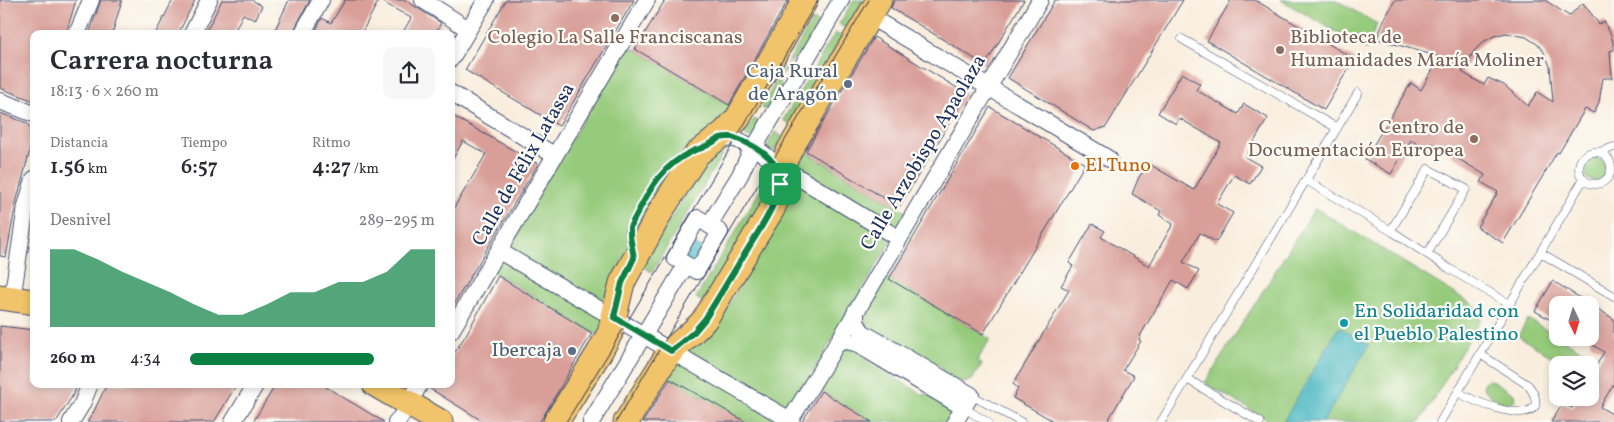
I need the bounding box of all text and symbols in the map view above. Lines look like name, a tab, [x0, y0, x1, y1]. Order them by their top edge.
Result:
marker: Colegio La Salle Franciscanas	[609, 12, 621, 24]
place label: Colegio La Salle Franciscanas	[487, 24, 743, 52]
place label: Biblioteca de Humanidades María Moliner	[1290, 24, 1544, 75]
text: Carrera nocturna	[50, 42, 273, 81]
marker: Biblioteca de Humanidades María Moliner	[1274, 44, 1286, 56]
button: share	[383, 47, 435, 99]
street label: Calle Arzobispo Apaolaza	[854, 50, 994, 256]
place label: Caja Rural de Aragón	[746, 58, 838, 109]
street label: Calle de Félix Latassa	[466, 78, 582, 252]
marker: Caja Rural de Aragón	[842, 78, 854, 90]
text: 18:13 · 6 × 260 m	[50, 81, 159, 103]
place label: Centro de Documentación Europea	[1248, 114, 1464, 165]
marker: Centro de Documentación Europea	[1468, 133, 1480, 145]
text: Distancia	[50, 134, 108, 153]
text: Tiempo	[181, 134, 227, 153]
text: Ritmo	[312, 134, 351, 153]
place label: El Tuno	[1085, 152, 1151, 180]
text: 1.56	[50, 153, 85, 182]
text: 6:57	[181, 153, 218, 182]
text: 4:27	[312, 153, 351, 182]
text: km	[85, 160, 108, 179]
text: /km	[351, 160, 379, 179]
marker: El Tuno	[1069, 160, 1081, 172]
pin	[759, 163, 801, 205]
icon: arrive	[766, 170, 794, 198]
text: Desnivel	[50, 210, 111, 232]
text: 289–295 m	[359, 210, 435, 232]
north arrow	[1549, 296, 1599, 346]
map controls	[1549, 296, 1599, 406]
place label: En Solidaridad con el Pueblo Palestino	[1354, 298, 1519, 349]
marker: En Solidaridad con el Pueblo Palestino	[1338, 317, 1350, 329]
place label: Ibercaja	[492, 337, 562, 365]
marker: Ibercaja	[566, 345, 578, 357]
text: 260 m	[50, 348, 96, 370]
text: 4:34	[130, 348, 161, 370]
button: layers	[1549, 356, 1599, 406]

